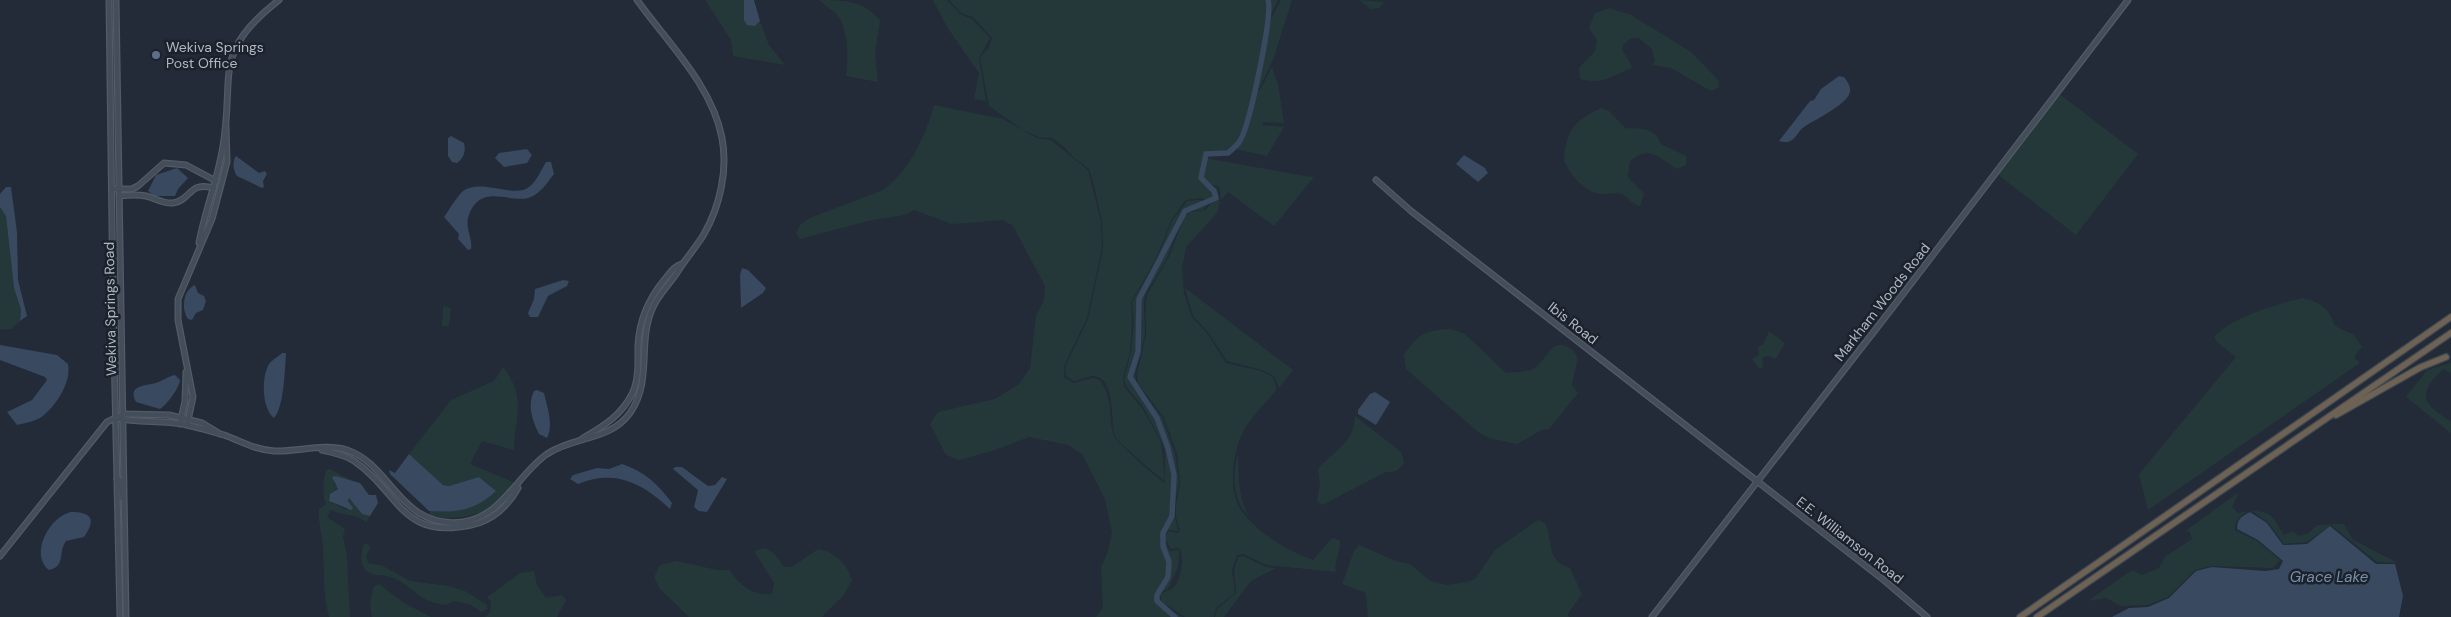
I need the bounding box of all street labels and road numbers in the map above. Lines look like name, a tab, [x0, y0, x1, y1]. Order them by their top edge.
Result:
street label: Markham Woods Road	[1830, 239, 1934, 365]
street label: Wekiva Springs Road	[100, 242, 120, 376]
street label: Ibis Road	[1544, 298, 1602, 348]
street label: E.E. Williamson Road	[1793, 492, 1907, 588]

